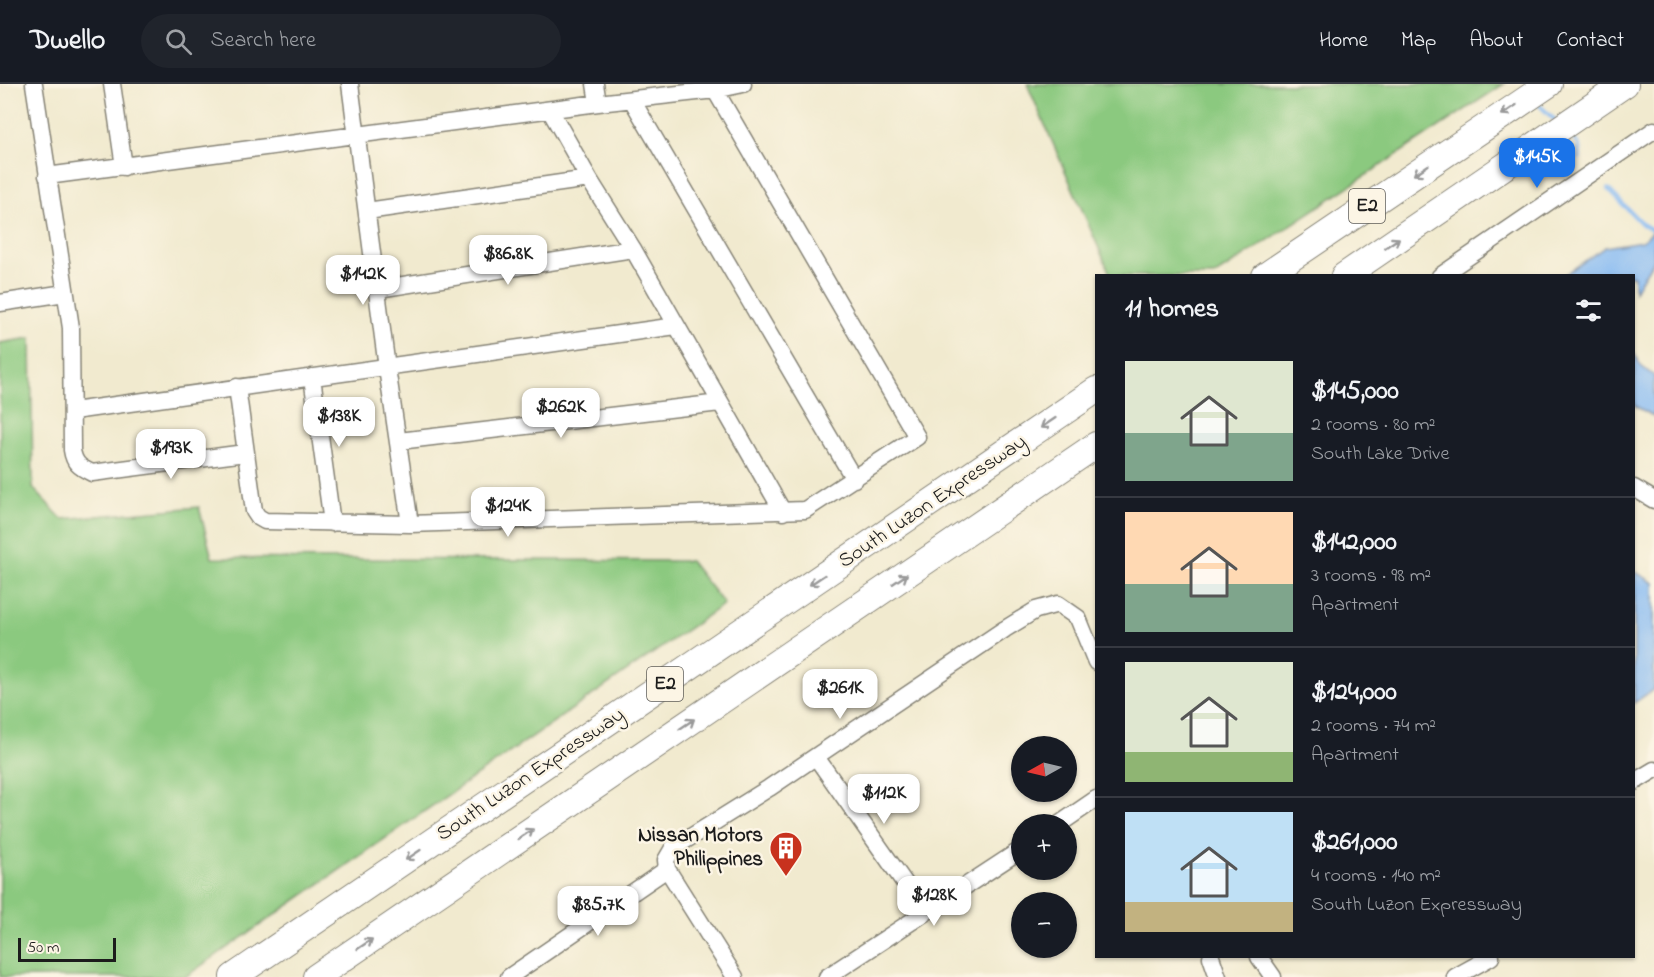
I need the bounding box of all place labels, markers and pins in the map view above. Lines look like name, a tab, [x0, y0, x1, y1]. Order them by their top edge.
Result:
pin: $145K	[1495, 138, 1579, 189]
pin: $86.8K	[459, 235, 557, 286]
pin: $142K	[321, 255, 405, 306]
pin: $262K	[519, 388, 603, 439]
pin: $138K	[297, 397, 381, 448]
pin: $193K	[129, 429, 213, 480]
pin: $124K	[466, 487, 550, 538]
pin: $261K	[798, 669, 882, 720]
pin: $112K	[842, 774, 926, 825]
place label: Nissan Motors Philippines	[638, 821, 763, 875]
building icon: Nissan Motors Philippines	[768, 830, 804, 877]
pin: $128K	[892, 876, 976, 927]
pin: $85.7K	[549, 886, 647, 937]

